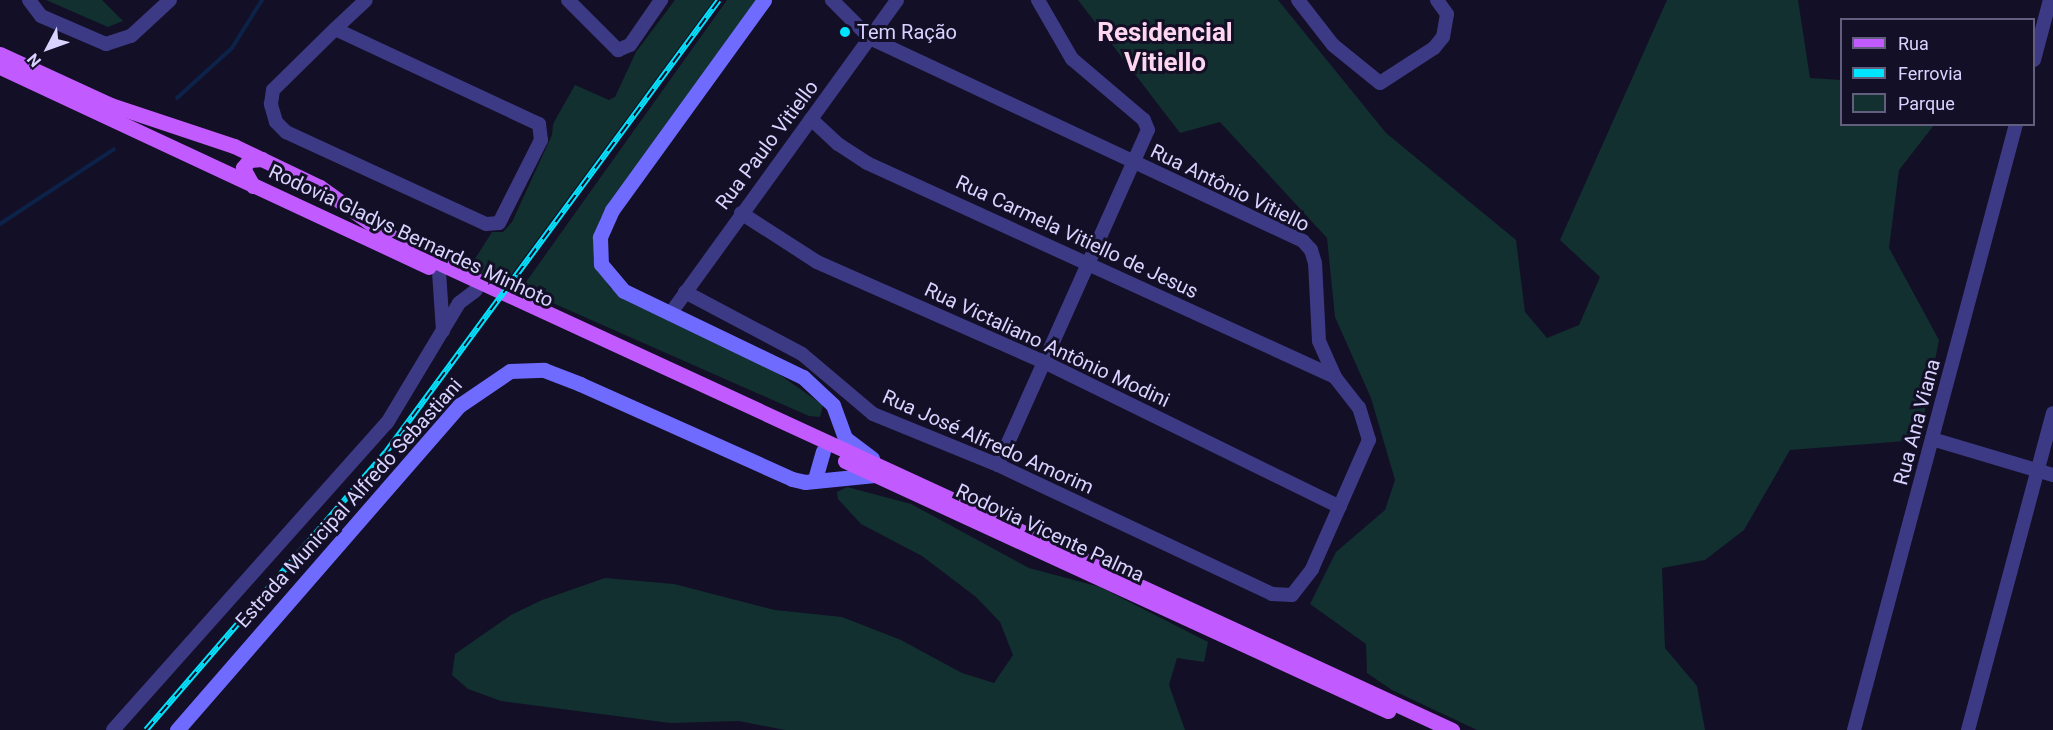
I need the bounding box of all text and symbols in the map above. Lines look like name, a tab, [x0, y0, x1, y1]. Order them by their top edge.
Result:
district label: Residencial Vitiello	[1097, 17, 1233, 78]
north arrow	[18, 18, 78, 78]
legend	[1840, 18, 2035, 126]
place label: Tem Ração	[857, 20, 957, 44]
marker: Tem Ração	[838, 25, 852, 39]
text: Rua	[1898, 33, 1929, 54]
text: N	[23, 50, 45, 71]
text: Ferrovia	[1898, 63, 1962, 84]
street label: Rua Paulo Vitiello	[711, 76, 823, 214]
text: Parque	[1898, 93, 1955, 114]
street label: Rua Antônio Vitiello	[1147, 139, 1313, 237]
street label: Rodovia Gladys Bernardes Minhoto	[265, 159, 557, 313]
street label: Rua Carmela Vitiello de Jesus	[952, 170, 1202, 304]
street label: Rua Victaliano Antônio Modini	[921, 278, 1173, 412]
street label: Rua Ana Viana	[1889, 356, 1945, 488]
street label: Estrada Municipal Alfredo Sebastiani	[231, 373, 467, 633]
street label: Rua José Alfredo Amorim	[879, 385, 1097, 499]
street label: Rodovia Vicente Palma	[952, 479, 1148, 587]

